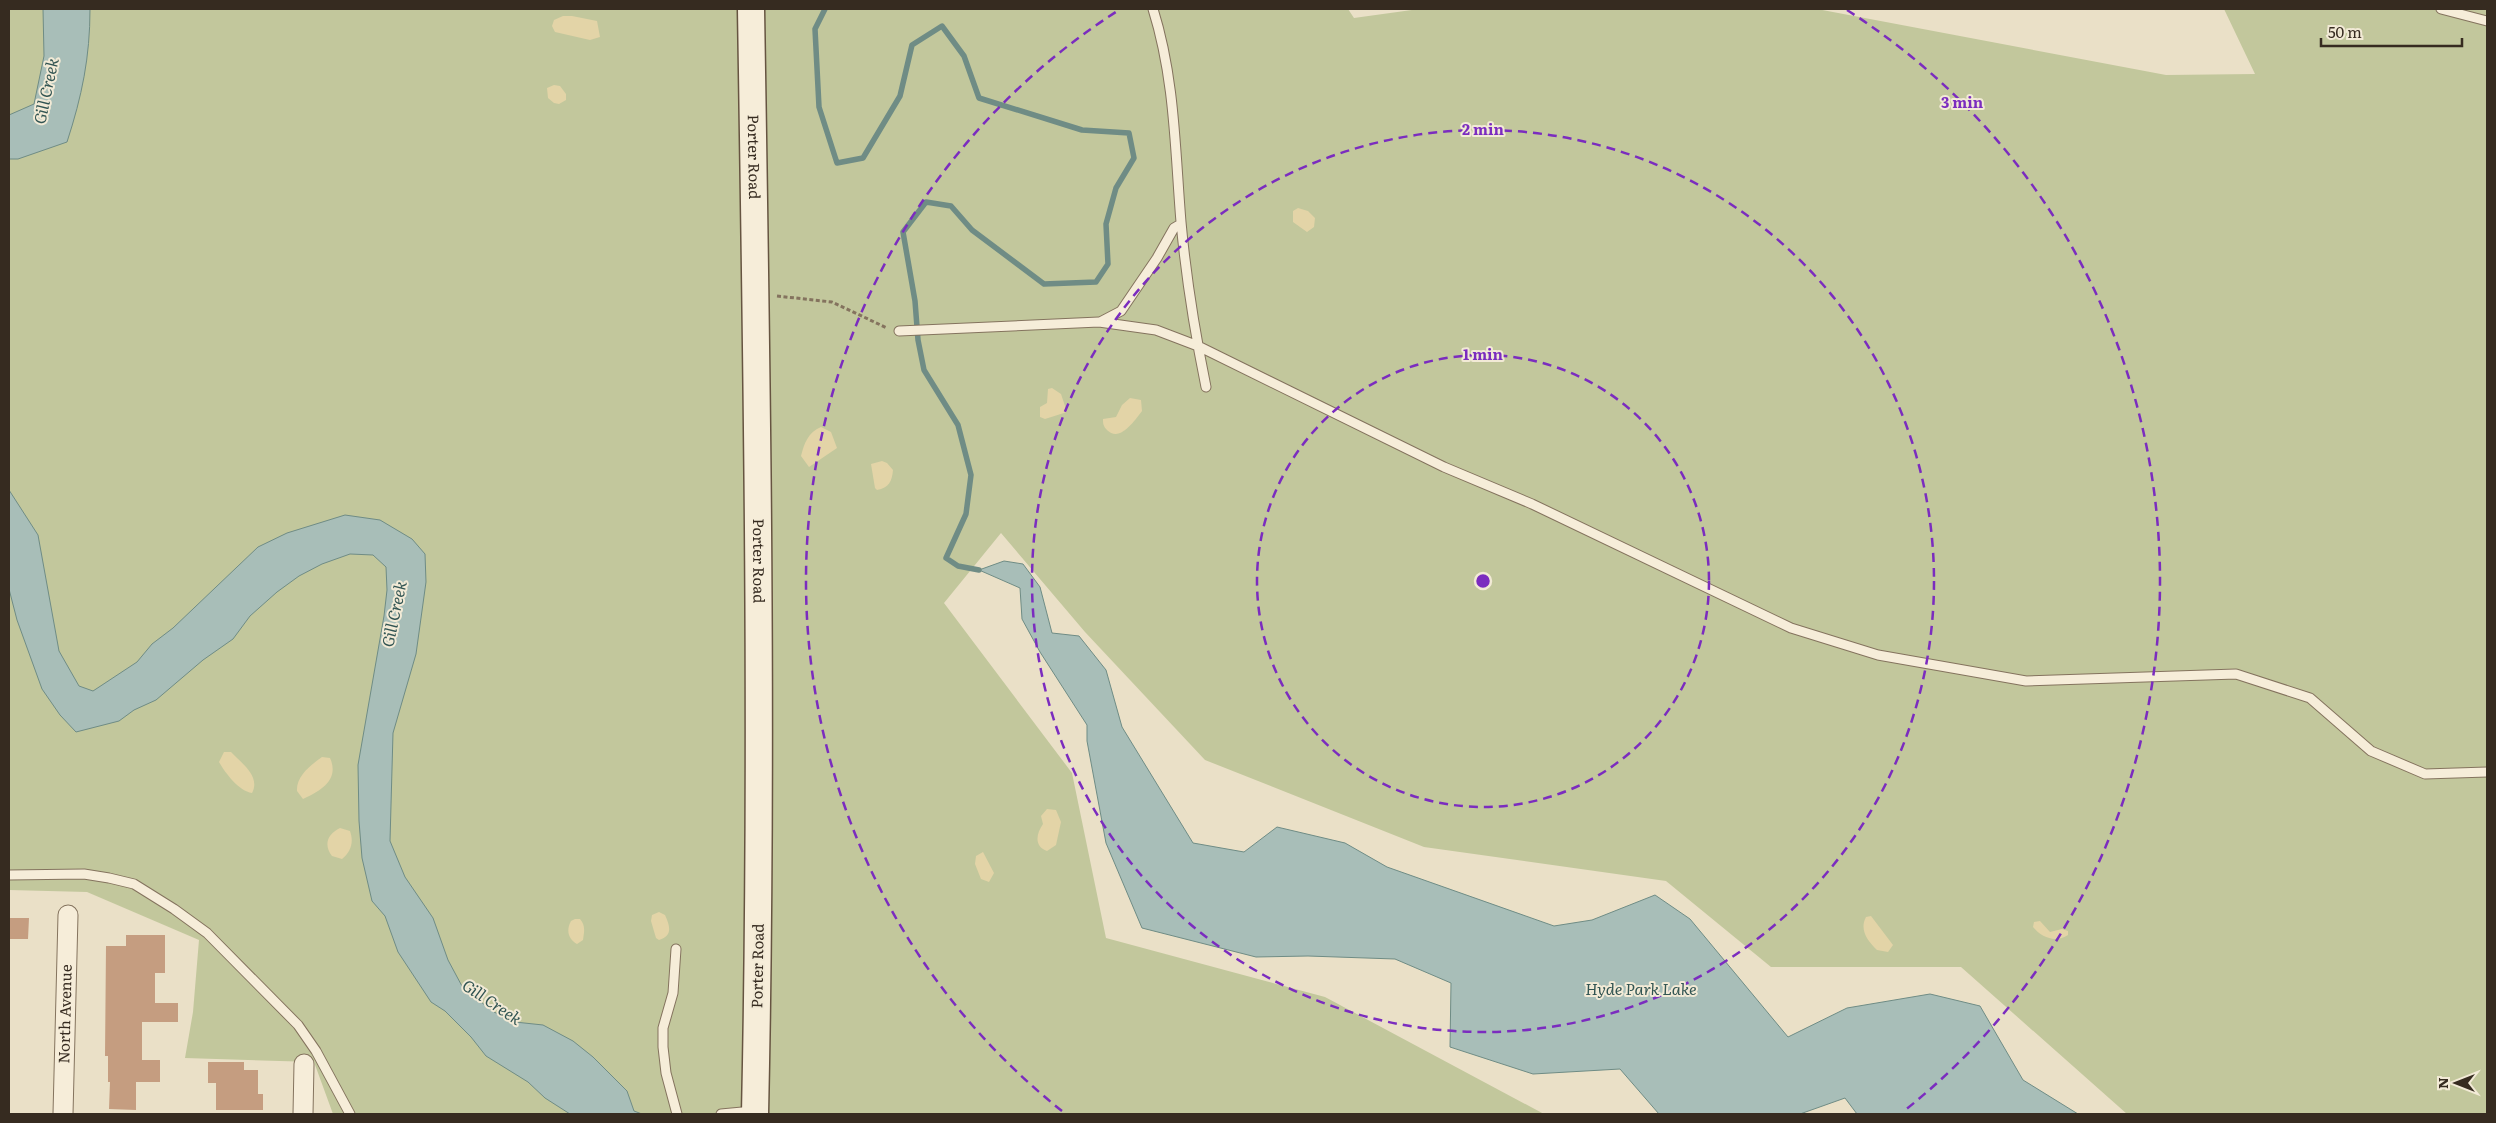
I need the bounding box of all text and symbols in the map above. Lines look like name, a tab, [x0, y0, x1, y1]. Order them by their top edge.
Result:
scale bar	[2321, 15, 2462, 47]
text: 50 m	[2328, 20, 2362, 43]
water label: Gill Creek	[26, 55, 64, 126]
text: 3 min	[1941, 90, 1984, 113]
street label: Porter Road	[743, 114, 767, 200]
text: 2 min	[1462, 117, 1505, 140]
text: 1 min	[1463, 342, 1504, 365]
street label: Porter Road	[748, 518, 772, 603]
centre of rings	[1474, 572, 1492, 590]
water label: Gill Creek	[374, 578, 412, 649]
street label: Porter Road	[744, 923, 769, 1009]
street label: North Avenue	[51, 964, 77, 1064]
water label: Gill Creek	[458, 972, 527, 1030]
water label: Hyde Park Lake	[1585, 976, 1697, 1000]
north arrow	[2431, 1058, 2481, 1108]
text: N	[2432, 1077, 2452, 1089]

